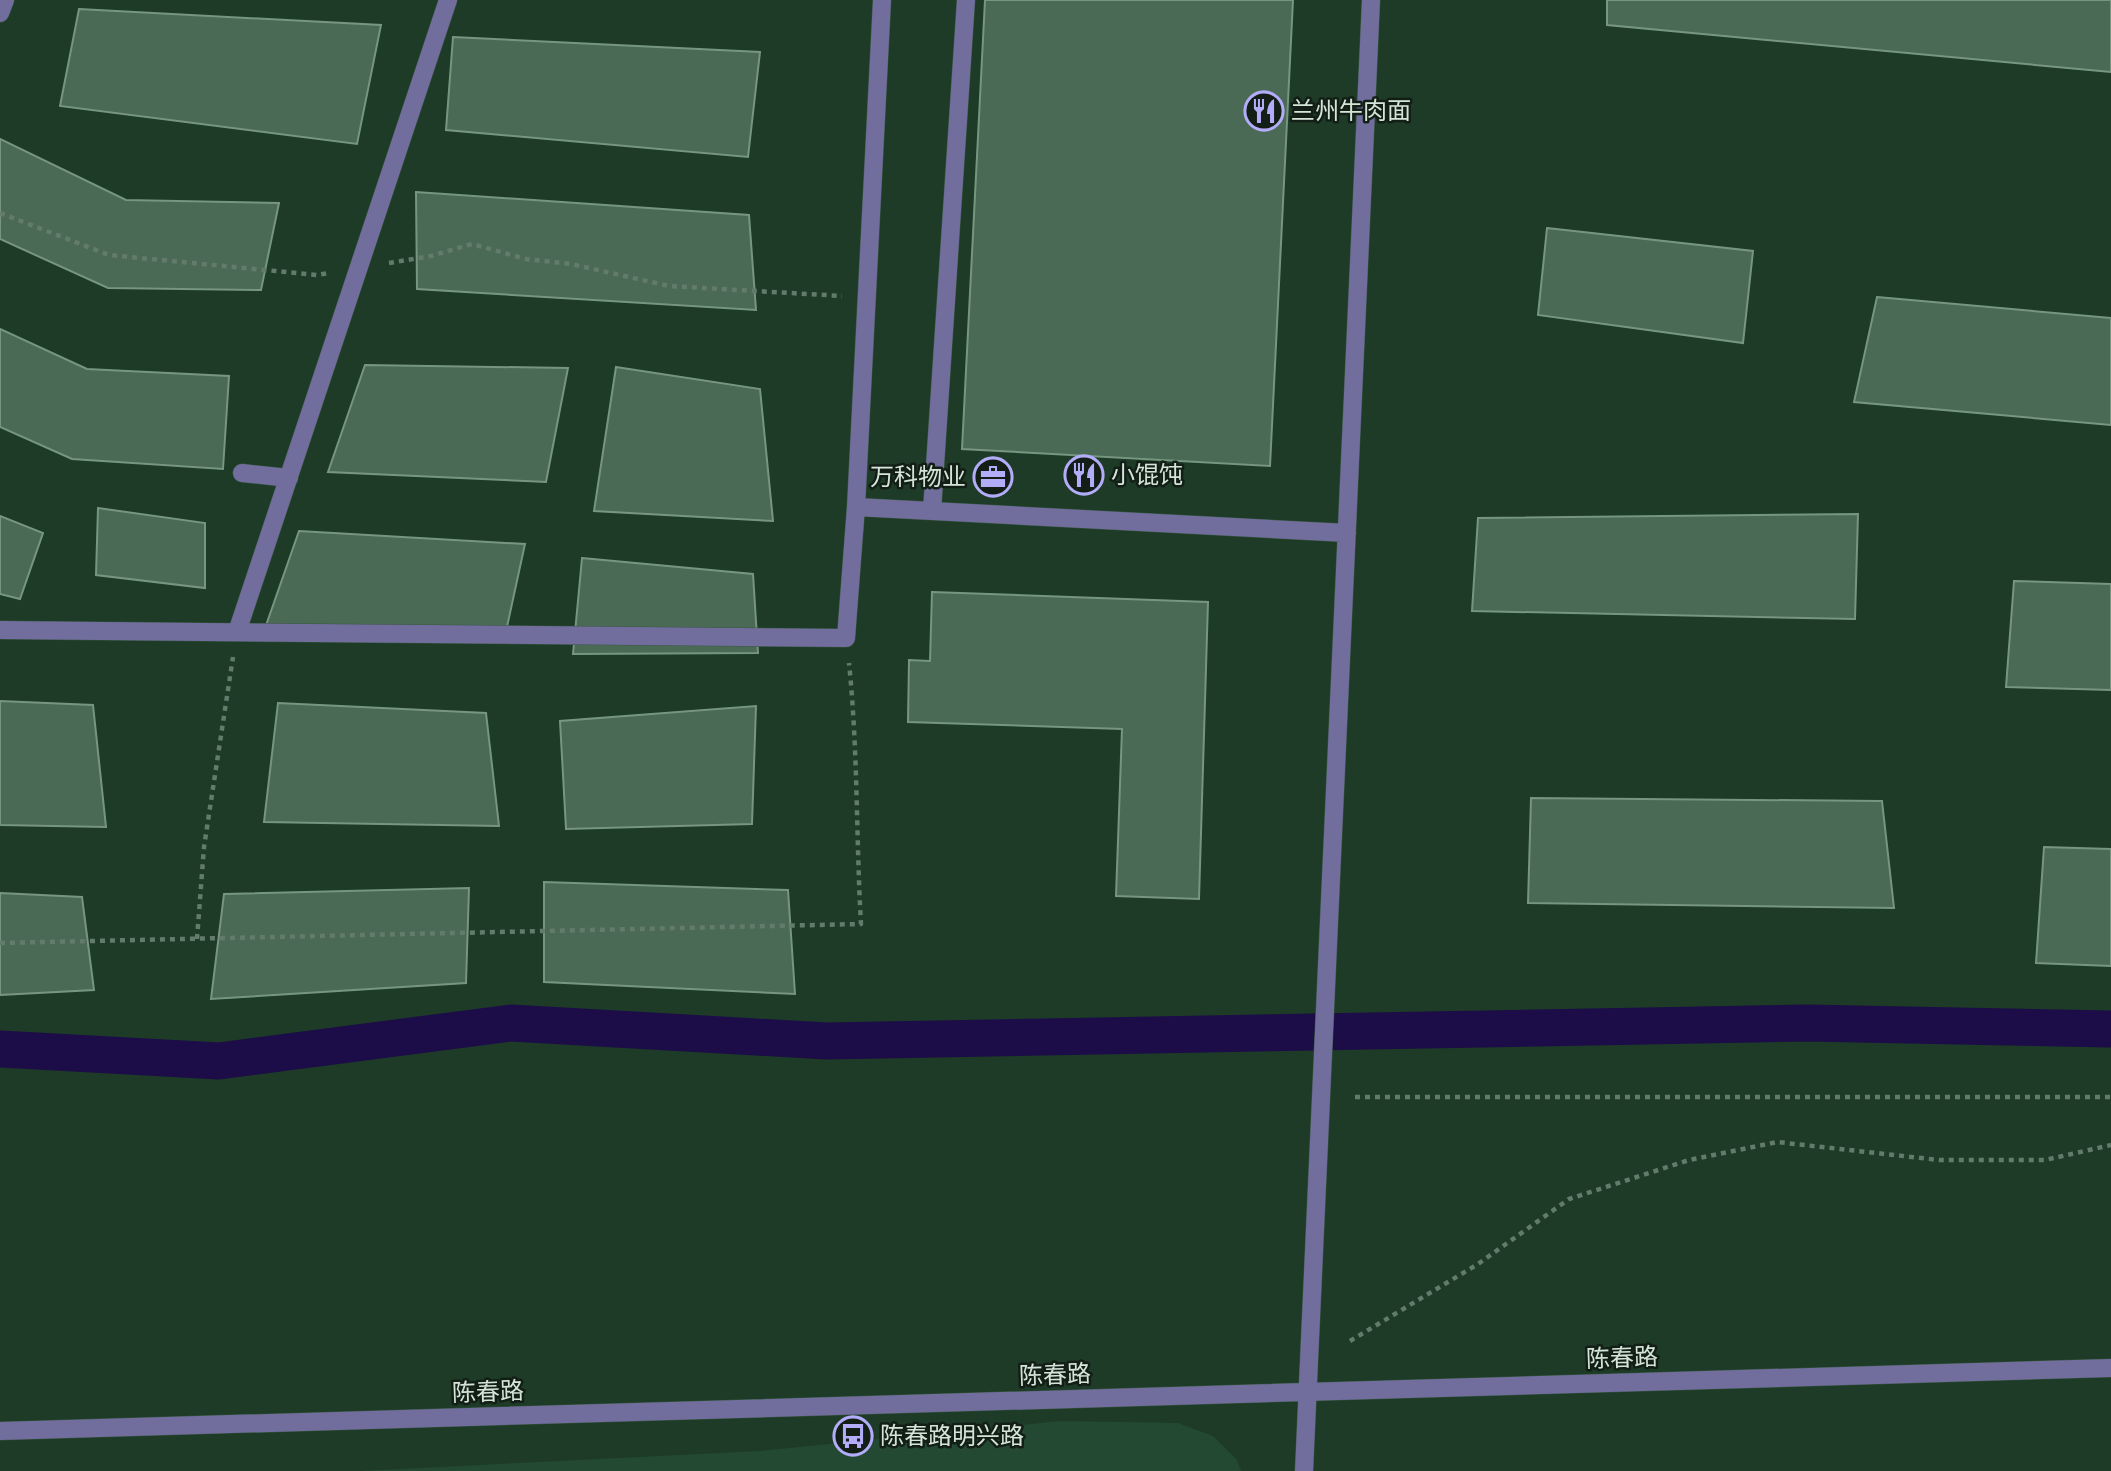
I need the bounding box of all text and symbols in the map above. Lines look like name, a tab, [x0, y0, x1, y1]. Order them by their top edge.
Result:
restaurant icon: 兰州牛肉面	[1243, 90, 1285, 132]
place label: 兰州牛肉面	[1291, 97, 1411, 126]
restaurant icon: 小馄饨	[1063, 454, 1105, 496]
office icon: 万科物业	[972, 456, 1014, 498]
place label: 小馄饨	[1111, 461, 1183, 490]
place label: 万科物业	[870, 463, 966, 492]
street label: 陈春路	[1586, 1343, 1659, 1374]
street label: 陈春路	[1019, 1360, 1092, 1391]
street label: 陈春路	[452, 1377, 525, 1408]
bus stop icon: 陈春路明兴路	[832, 1415, 874, 1457]
place label: 陈春路明兴路	[880, 1422, 1024, 1451]

